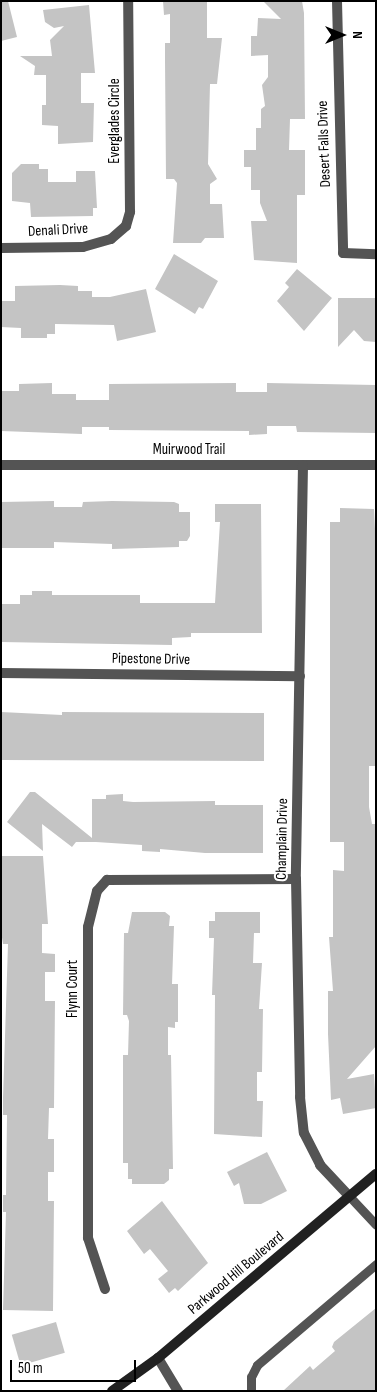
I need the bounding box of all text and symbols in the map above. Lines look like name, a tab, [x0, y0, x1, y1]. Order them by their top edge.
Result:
north arrow	[317, 10, 367, 60]
text: N	[349, 31, 366, 39]
street label: Everglades Circle	[106, 78, 124, 164]
street label: Desert Falls Drive	[313, 100, 335, 188]
street label: Denali Drive	[28, 219, 88, 241]
street label: Muirwood Trail	[153, 441, 225, 459]
street label: Pipestone Drive	[112, 649, 190, 669]
street label: Champlain Drive	[272, 798, 292, 880]
street label: Flynn Court	[64, 960, 82, 1018]
street label: Parkwood Hill Boulevard	[184, 1228, 288, 1318]
scale bar	[12, 1350, 139, 1382]
text: 50 m	[18, 1359, 43, 1378]

